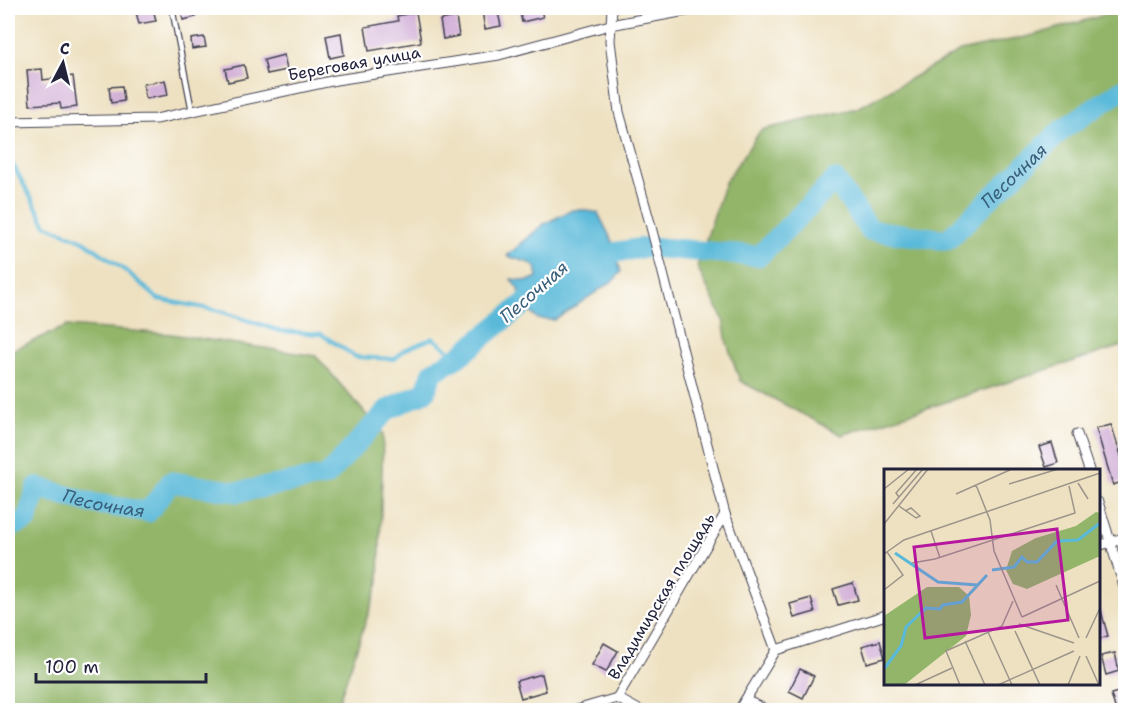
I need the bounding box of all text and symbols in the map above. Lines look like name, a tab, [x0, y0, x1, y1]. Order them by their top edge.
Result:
north arrow	[33, 33, 93, 93]
text: С	[59, 38, 71, 60]
street label: Береговая улица	[286, 41, 422, 85]
water label: Песочная	[976, 138, 1052, 213]
water label: Песочная	[495, 256, 573, 328]
inset map	[884, 469, 1100, 685]
water label: Песочная	[60, 483, 147, 523]
street label: Владимирская площадь	[603, 509, 720, 684]
scale bar	[36, 646, 206, 684]
text: 100 m	[45, 655, 99, 679]

